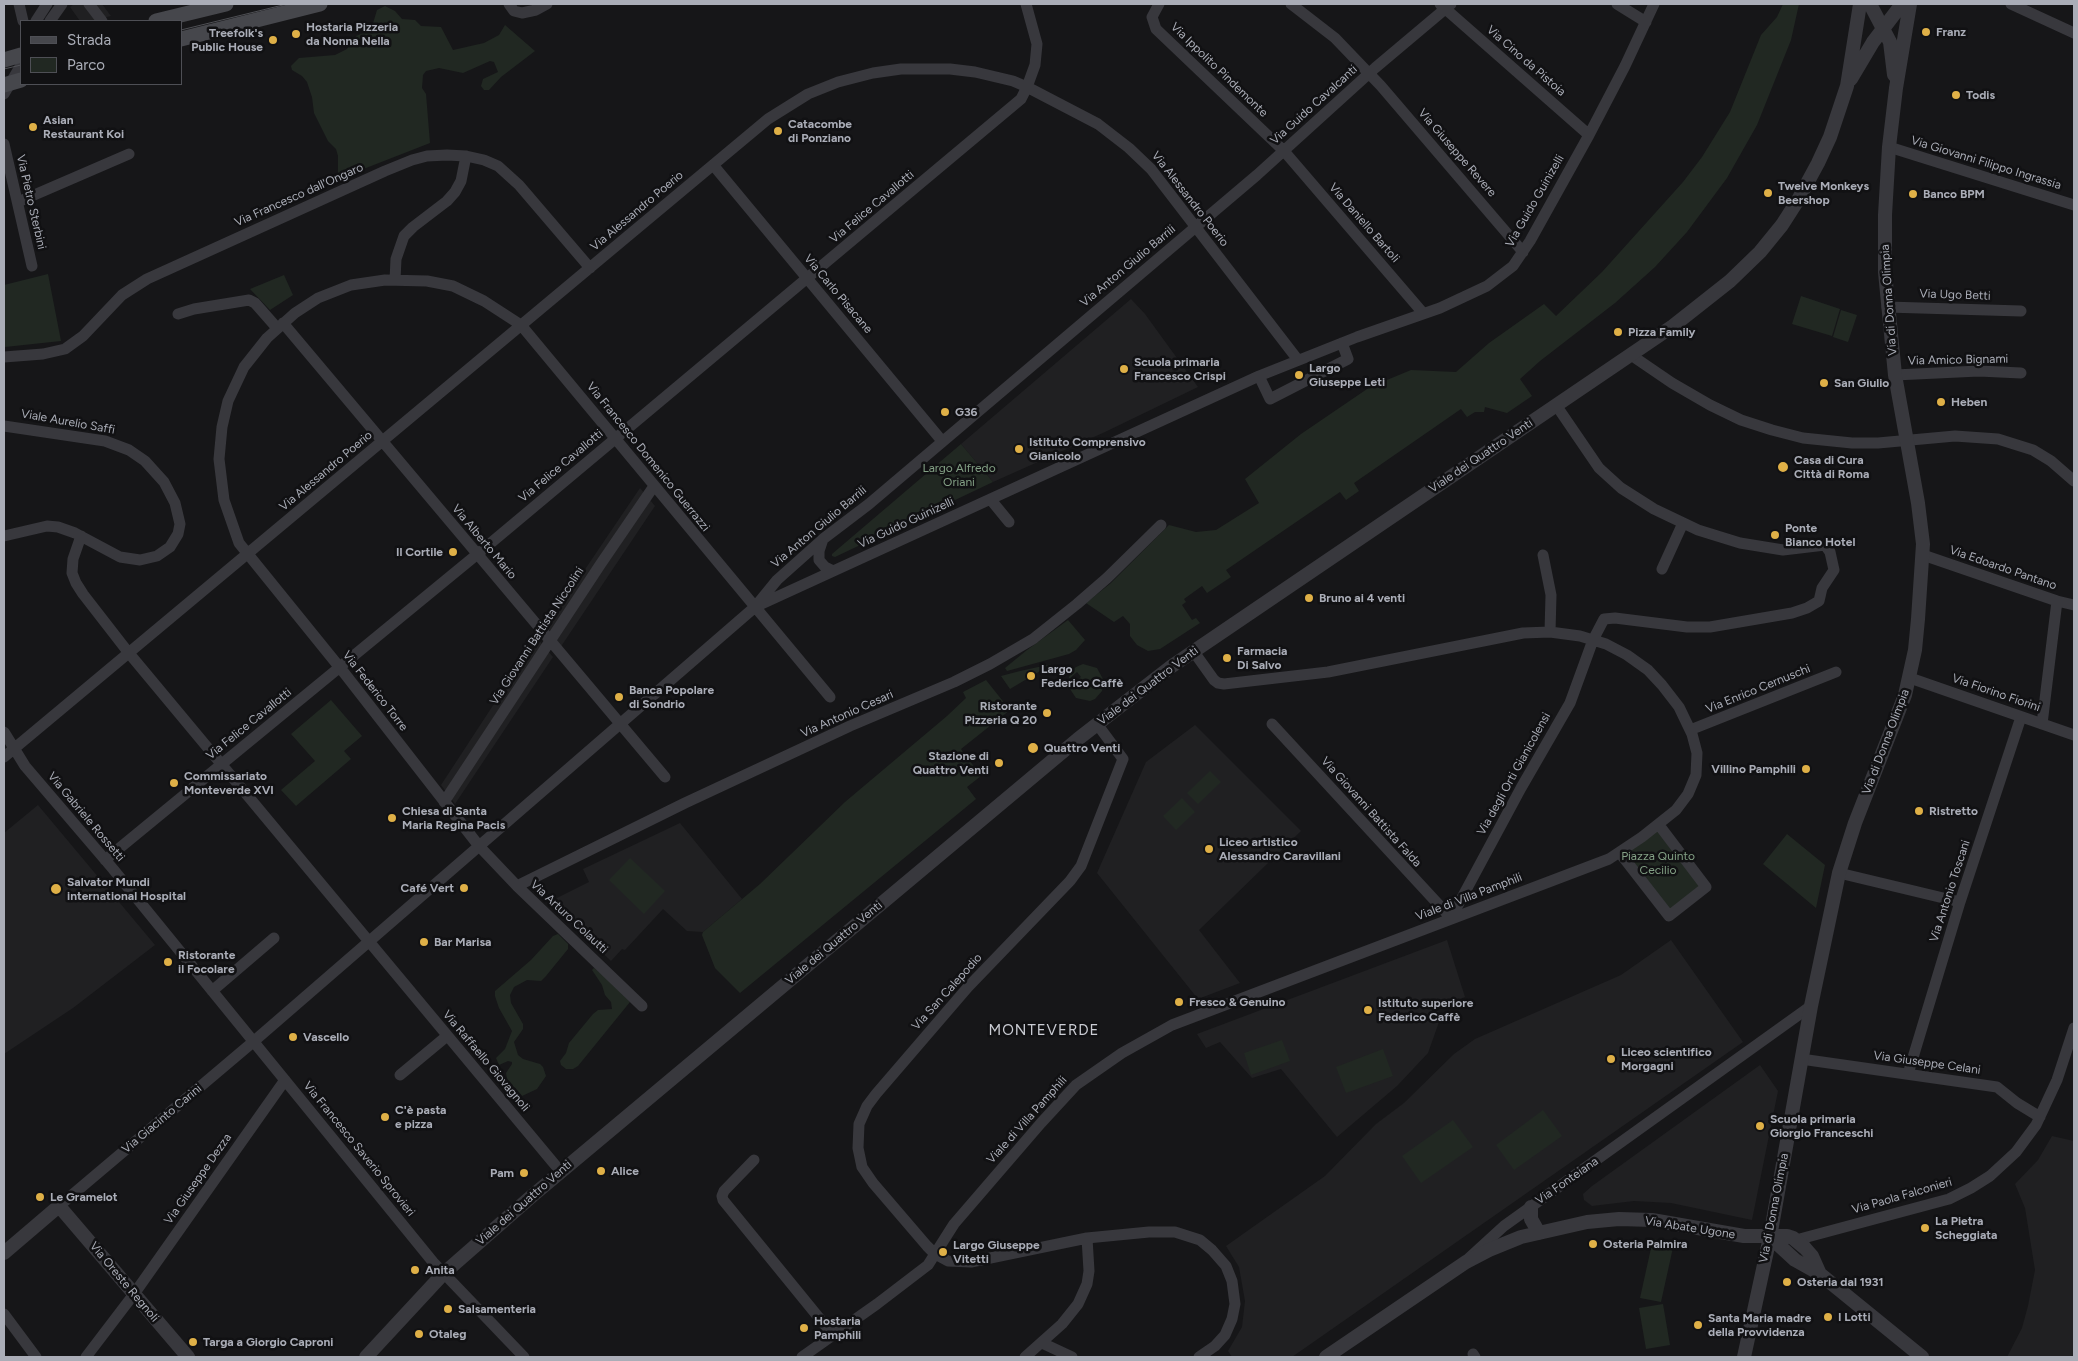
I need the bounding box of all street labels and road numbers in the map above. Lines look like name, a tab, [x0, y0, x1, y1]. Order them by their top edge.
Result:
street label: Via Ippolito Pindemonte	[1167, 20, 1271, 120]
street label: Via Cino da Pistoia	[1484, 23, 1568, 99]
street label: Via Guido Cavalcanti	[1268, 62, 1360, 148]
street label: Via Giuseppe Revere	[1415, 106, 1499, 200]
street label: Via Giovanni Filippo Ingrassia	[1909, 133, 2063, 193]
street label: Via Alessandro Poerio	[1148, 149, 1232, 249]
street label: Via Guido Guinizelli	[1503, 152, 1567, 250]
street label: Via Pietro Sterbini	[13, 153, 49, 251]
street label: Via Francesco dall'Ongaro	[232, 160, 366, 230]
street label: Via Alessandro Poerio	[588, 168, 686, 254]
street label: Via Felice Cavallotti	[827, 168, 917, 246]
street label: Via Daniello Bartoli	[1326, 180, 1402, 266]
street label: Via Anton Giulio Barrili	[1077, 222, 1179, 310]
street label: Via di Donna Olimpia	[1878, 244, 1900, 356]
street label: Via Carlo Pisacane	[801, 251, 875, 337]
street label: Via Ugo Betti	[1919, 287, 1991, 303]
street label: Via Amico Bignami	[1908, 352, 2008, 368]
street label: Via Francesco Domenico Guerrazzi	[583, 380, 713, 534]
street label: Viale Aurelio Saffi	[20, 407, 116, 437]
street label: Viale dei Quattro Venti	[1426, 416, 1536, 496]
street label: Via Felice Cavallotti	[516, 427, 606, 505]
street label: Via Alessandro Poerio	[277, 428, 375, 514]
street label: Via Anton Giulio Barrili	[768, 483, 870, 571]
street label: Via Guido Guinizelli	[856, 494, 956, 552]
street label: Via Alberto Mario	[449, 502, 519, 582]
street label: Via Edoardo Pantano	[1948, 543, 2058, 593]
street label: Via Giovanni Battista Niccolini	[487, 564, 587, 708]
street label: Viale dei Quattro Venti	[1095, 643, 1201, 729]
street label: Via Federico Torre	[339, 648, 411, 734]
street label: Via Enrico Cernuschi	[1704, 661, 1812, 717]
street label: Via Fiorino Fiorini	[1950, 671, 2042, 715]
street label: Via Felice Cavallotti	[203, 685, 295, 763]
street label: Via Antonio Cesari	[799, 687, 895, 741]
street label: Via di Donna Olimpia	[1859, 687, 1913, 797]
street label: Via degli Orti Gianicolensi	[1474, 710, 1554, 838]
street label: Via Giovanni Battista Falda	[1318, 754, 1424, 870]
street label: Via Gabriele Rossetti	[44, 769, 128, 865]
street label: Via Antonio Toscani	[1927, 838, 1973, 944]
street label: Viale di Villa Pamphili	[1414, 870, 1524, 924]
street label: Via Arturo Colautti	[527, 877, 611, 957]
street label: Viale dei Quattro Venti	[783, 898, 885, 988]
street label: Via San Calepodio	[909, 951, 985, 1033]
street label: Via Raffaello Giovagnoli	[439, 1008, 533, 1114]
street label: Via Giuseppe Celani	[1872, 1048, 1982, 1078]
street label: Viale di Villa Pamphili	[984, 1073, 1070, 1167]
street label: Via Francesco Saverio Sprovieri	[300, 1079, 418, 1219]
street label: Via Giacinto Carini	[119, 1081, 205, 1157]
street label: Via Giuseppe Dezza	[161, 1131, 235, 1227]
street label: Via di Donna Olimpia	[1756, 1152, 1792, 1264]
street label: Via Fonteiana	[1533, 1154, 1601, 1208]
street label: Viale dei Quattro Venti	[473, 1157, 575, 1249]
street label: Via Paola Falconieri	[1850, 1175, 1954, 1217]
street label: Via Abate Ugone	[1644, 1214, 1736, 1242]
street label: Via Oreste Regnoli	[86, 1239, 162, 1325]

